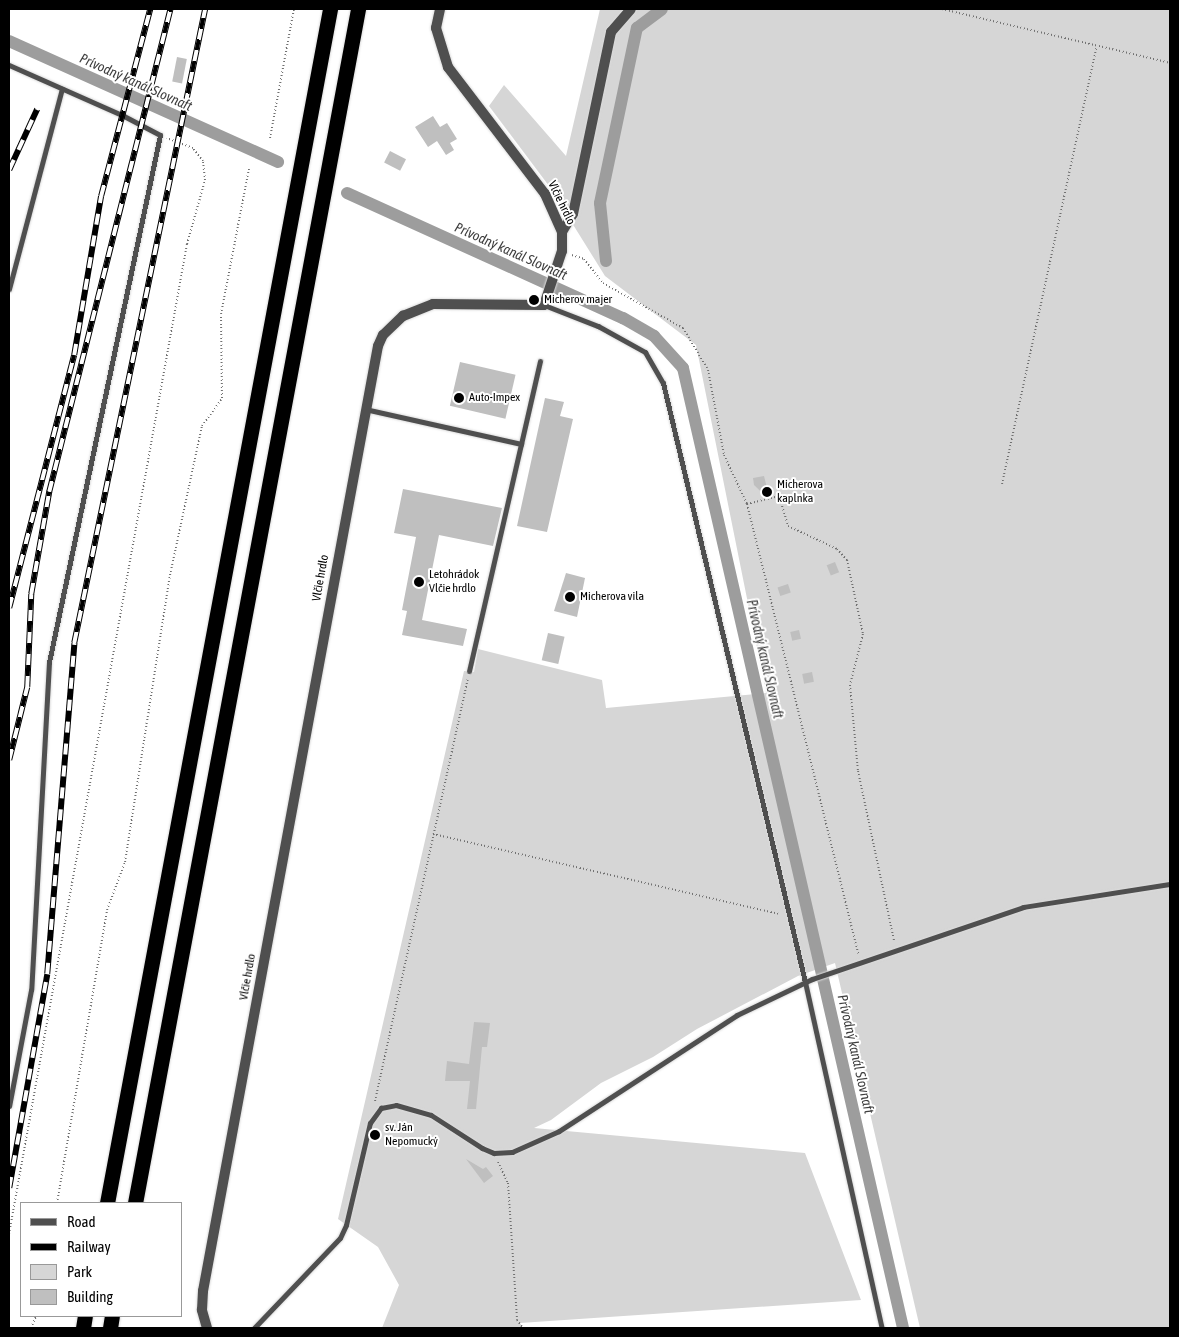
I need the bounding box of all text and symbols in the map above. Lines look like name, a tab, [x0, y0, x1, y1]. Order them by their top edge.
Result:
water label: Prívodný kanál Slovnaft	[77, 50, 195, 114]
street label: Vlčie hrdlo	[544, 179, 578, 227]
water label: Prívodný kanál Slovnaft	[452, 219, 570, 283]
place label: Micherov majer	[544, 293, 612, 307]
marker: Micherov majer	[528, 294, 540, 306]
place label: Auto-Impex	[469, 391, 520, 405]
marker: Auto-Impex	[453, 392, 465, 404]
place label: Micherova kaplnka	[777, 478, 823, 506]
marker: Micherova kaplnka	[761, 486, 773, 498]
street label: Vlčie hrdlo	[310, 554, 332, 602]
place label: Letohrádok Vlčie hrdlo	[429, 568, 479, 596]
marker: Letohrádok Vlčie hrdlo	[413, 576, 425, 588]
place label: Micherova vila	[580, 590, 644, 604]
marker: Micherova vila	[564, 591, 576, 603]
water label: Prívodný kanál Slovnaft	[743, 598, 787, 720]
street label: Vlčie hrdlo	[237, 953, 259, 1001]
water label: Prívodný kanál Slovnaft	[834, 993, 878, 1115]
place label: sv. Ján Nepomucký	[385, 1121, 438, 1149]
marker: sv. Ján Nepomucký	[369, 1129, 381, 1141]
legend	[20, 1202, 182, 1317]
text: Road	[67, 1213, 96, 1230]
text: Railway	[67, 1238, 111, 1255]
text: Park	[67, 1263, 92, 1280]
text: Building	[67, 1288, 113, 1305]

